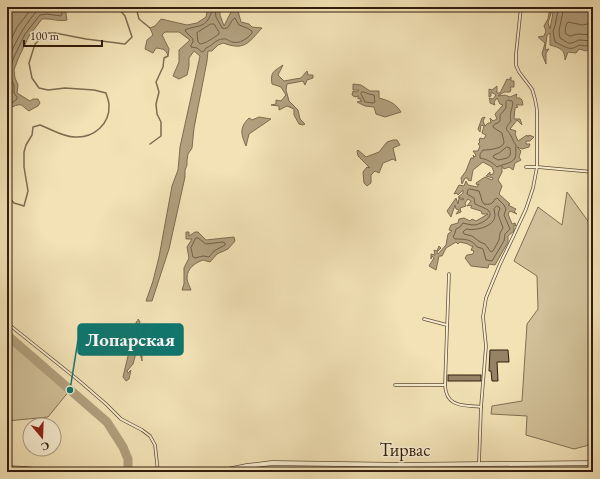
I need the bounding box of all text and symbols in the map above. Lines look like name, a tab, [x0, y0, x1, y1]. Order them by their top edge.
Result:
scale bar	[24, 22, 102, 48]
text: 100 m	[30, 28, 60, 44]
callout: Лопарская	[78, 324, 183, 355]
text: Лопарская	[85, 327, 175, 352]
north arrow	[22, 417, 62, 457]
street label: Тирвас	[379, 438, 431, 461]
text: С	[39, 439, 51, 454]

